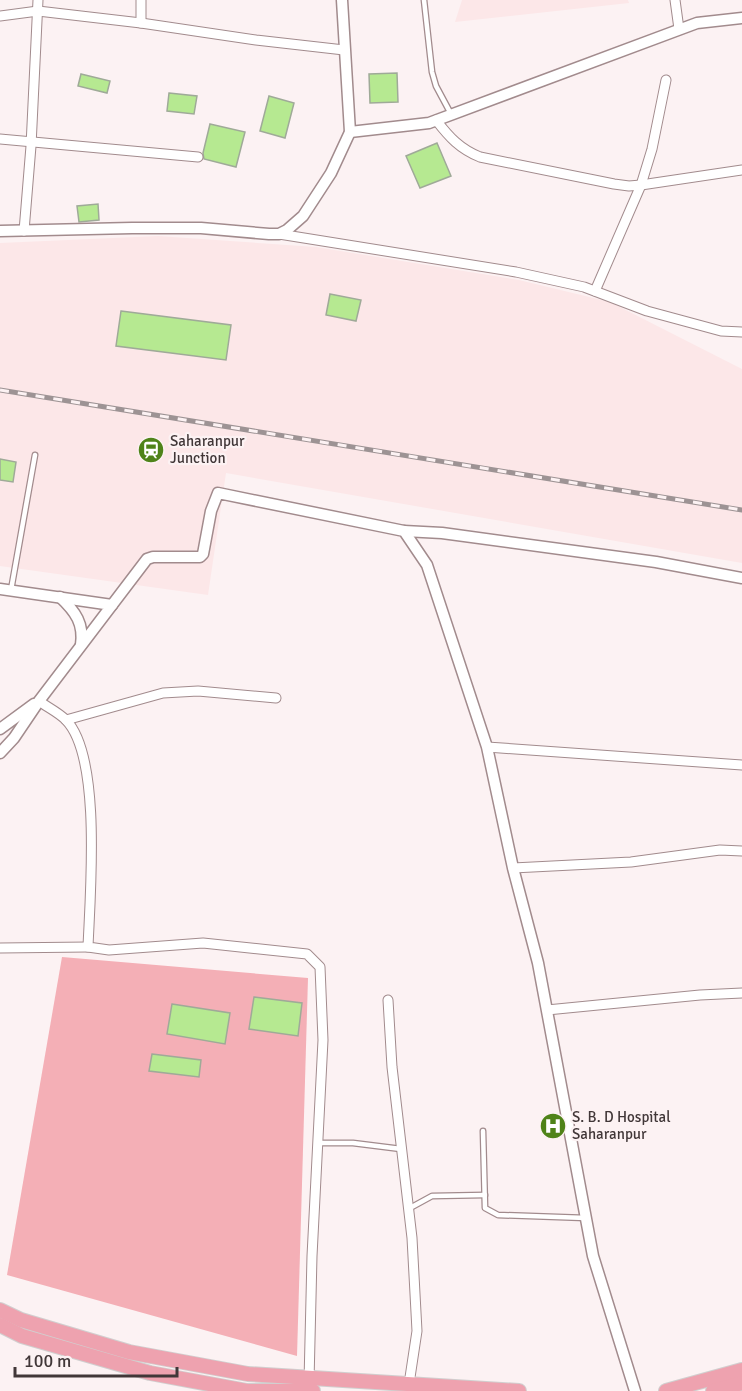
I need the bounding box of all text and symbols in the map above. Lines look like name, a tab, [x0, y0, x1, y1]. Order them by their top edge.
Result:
place label: Saharanpur Junction	[170, 432, 245, 467]
station icon: Saharanpur Junction	[136, 435, 166, 465]
place label: S. B. D Hospital Saharanpur	[572, 1108, 671, 1143]
hospital icon: S. B. D Hospital Saharanpur	[538, 1111, 568, 1141]
scale bar	[15, 1340, 177, 1378]
text: 100 m	[24, 1350, 71, 1372]

